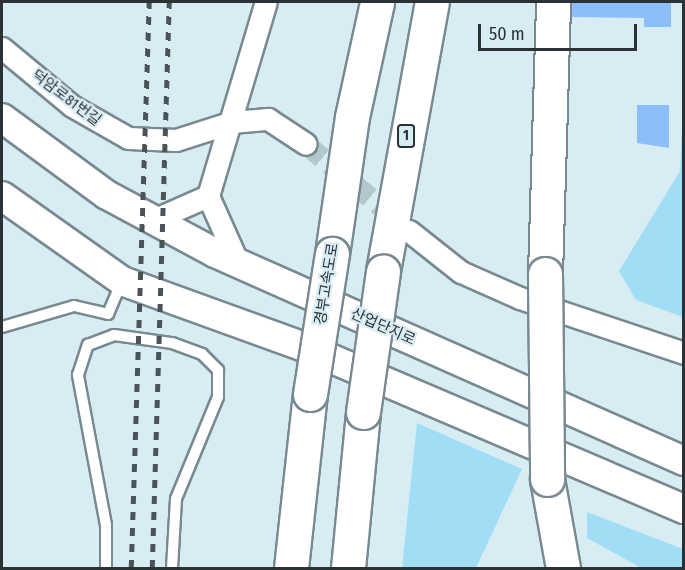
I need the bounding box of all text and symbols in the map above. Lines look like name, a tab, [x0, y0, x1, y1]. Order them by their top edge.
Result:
scale bar	[481, 12, 640, 50]
text: 50 m	[489, 23, 525, 45]
street label: 덕암로81번길	[28, 66, 104, 130]
road number: 1	[397, 125, 415, 147]
street label: 경부고속도로	[312, 242, 342, 326]
street label: 산업단지로	[348, 305, 418, 349]

